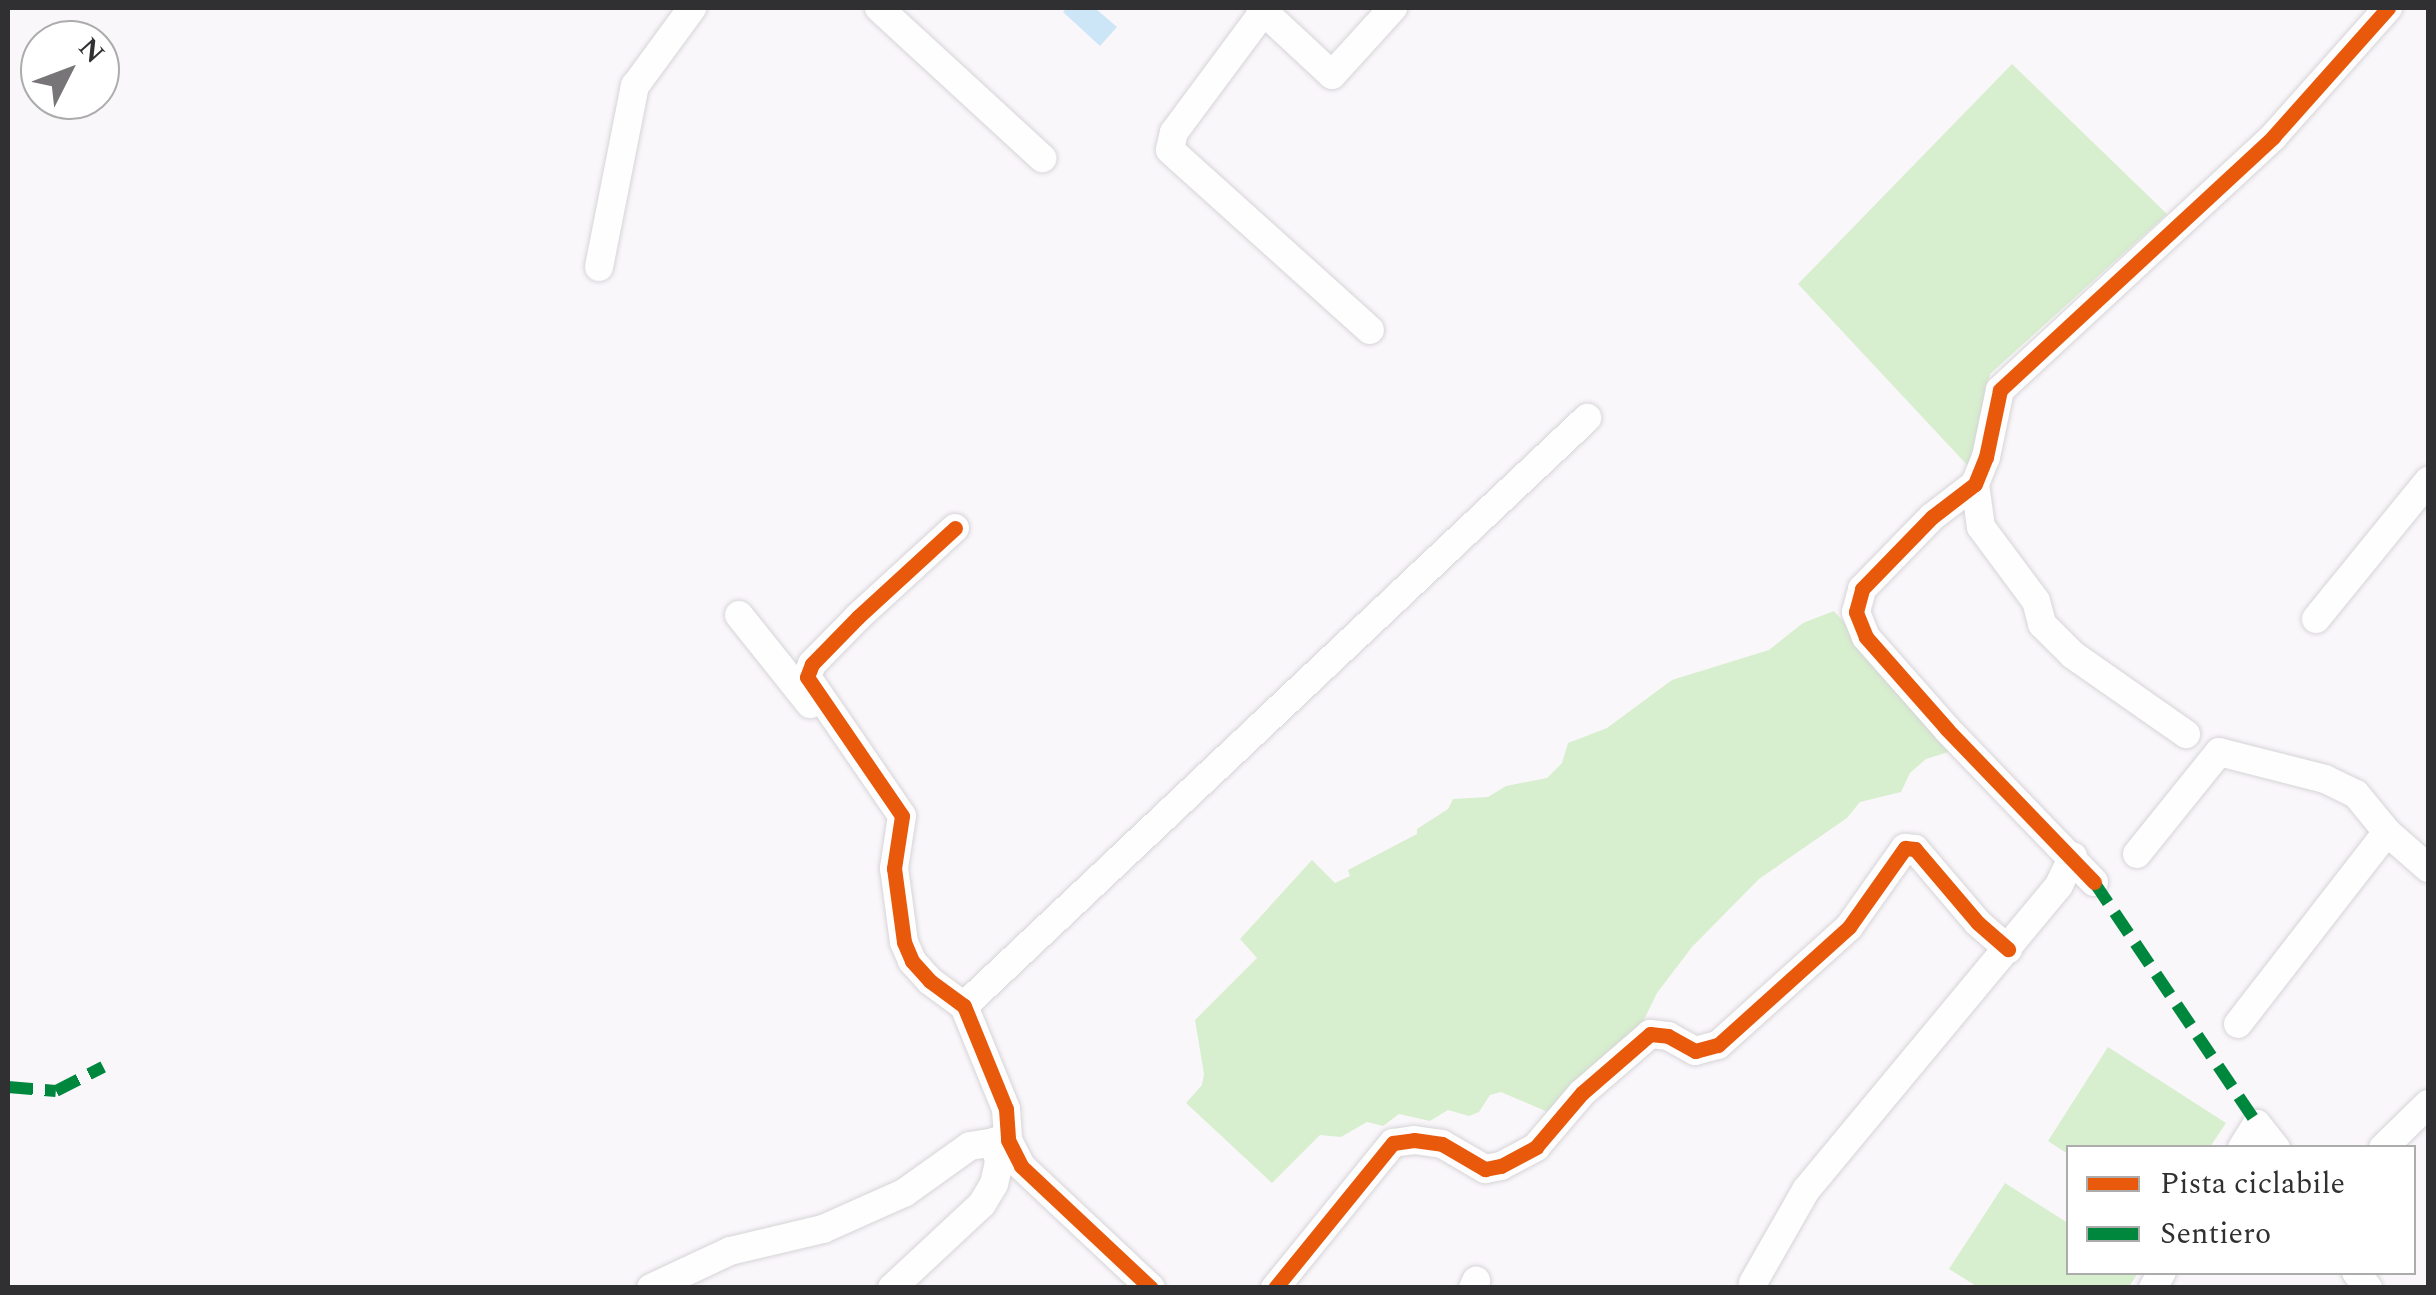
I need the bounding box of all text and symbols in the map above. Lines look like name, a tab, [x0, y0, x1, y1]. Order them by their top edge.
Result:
north arrow	[20, 20, 120, 120]
text: N	[68, 28, 115, 74]
legend	[2066, 1145, 2416, 1275]
text: Pista ciclabile	[2160, 1161, 2345, 1207]
text: Sentiero	[2160, 1211, 2271, 1257]

